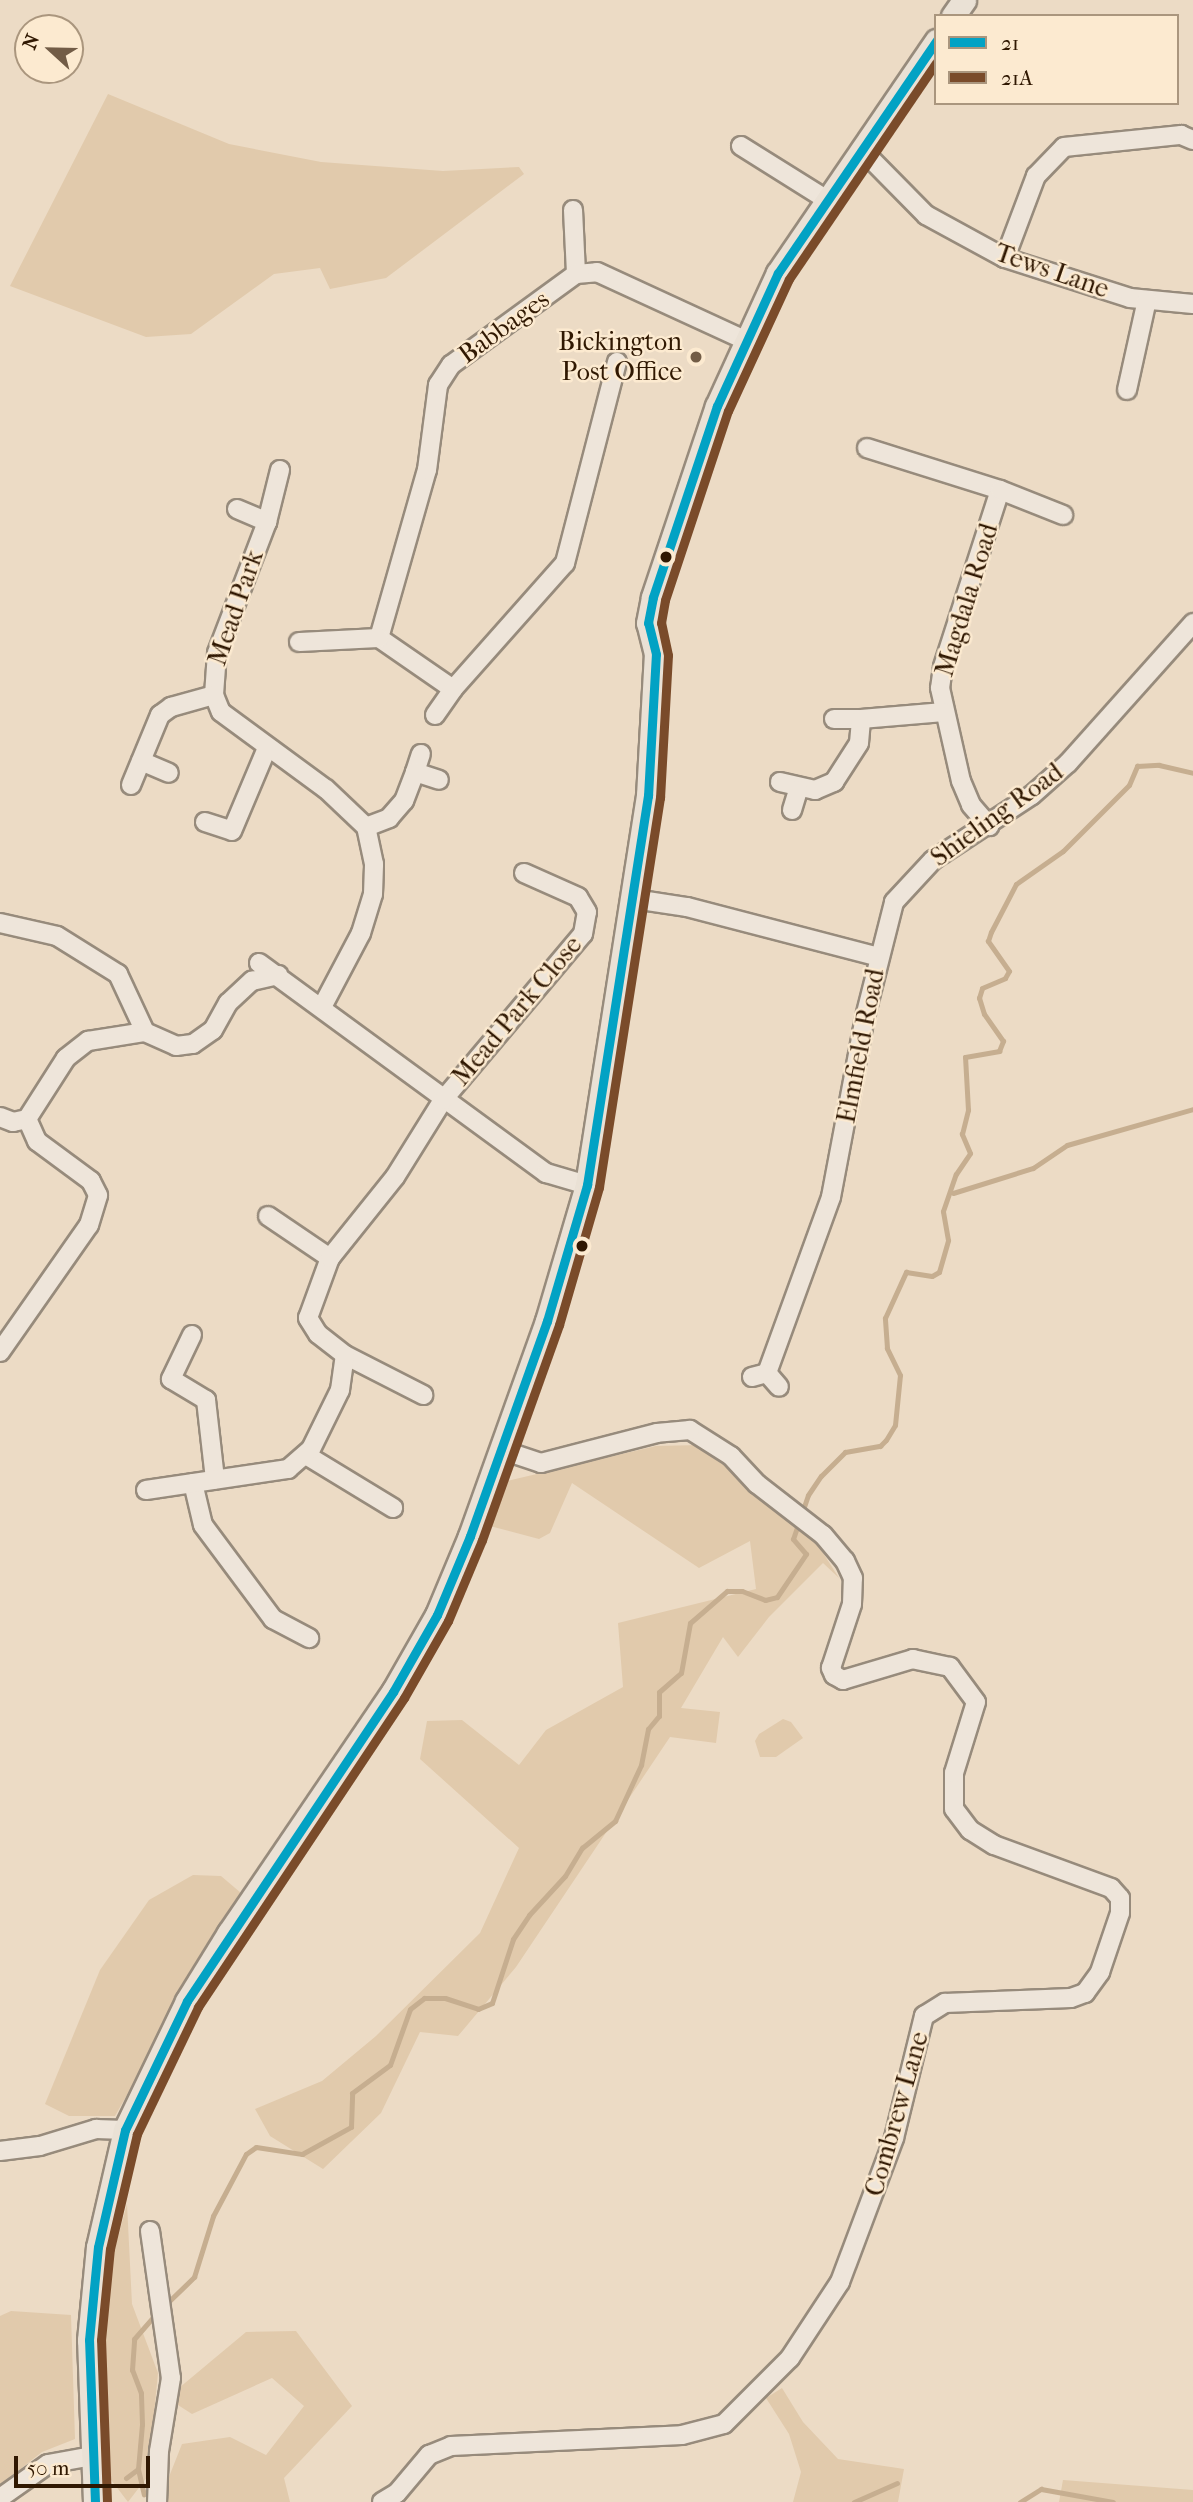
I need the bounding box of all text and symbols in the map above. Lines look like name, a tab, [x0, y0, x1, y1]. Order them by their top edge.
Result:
north arrow	[14, 14, 84, 84]
legend	[934, 14, 1179, 105]
text: N	[18, 31, 44, 53]
text: 21	[1001, 31, 1019, 55]
text: 21A	[1001, 66, 1033, 90]
street label: Tews Lane	[991, 237, 1113, 305]
street label: Babbages	[453, 284, 555, 370]
place label: Bickington Post Office	[558, 326, 682, 388]
marker: Bickington Post Office	[688, 349, 704, 365]
street label: Magdala Road	[929, 520, 1005, 680]
street label: Mead Park	[202, 546, 270, 670]
unlabelled marker	[659, 550, 673, 564]
street label: Shieling Road	[925, 757, 1069, 873]
street label: Mead Park Close	[445, 930, 589, 1092]
street label: Elmfield Road	[831, 966, 891, 1126]
unlabelled marker	[575, 1239, 589, 1253]
street label: Combrew Lane	[859, 2028, 935, 2200]
scale bar	[18, 2442, 154, 2486]
text: 50 m	[27, 2456, 70, 2480]

